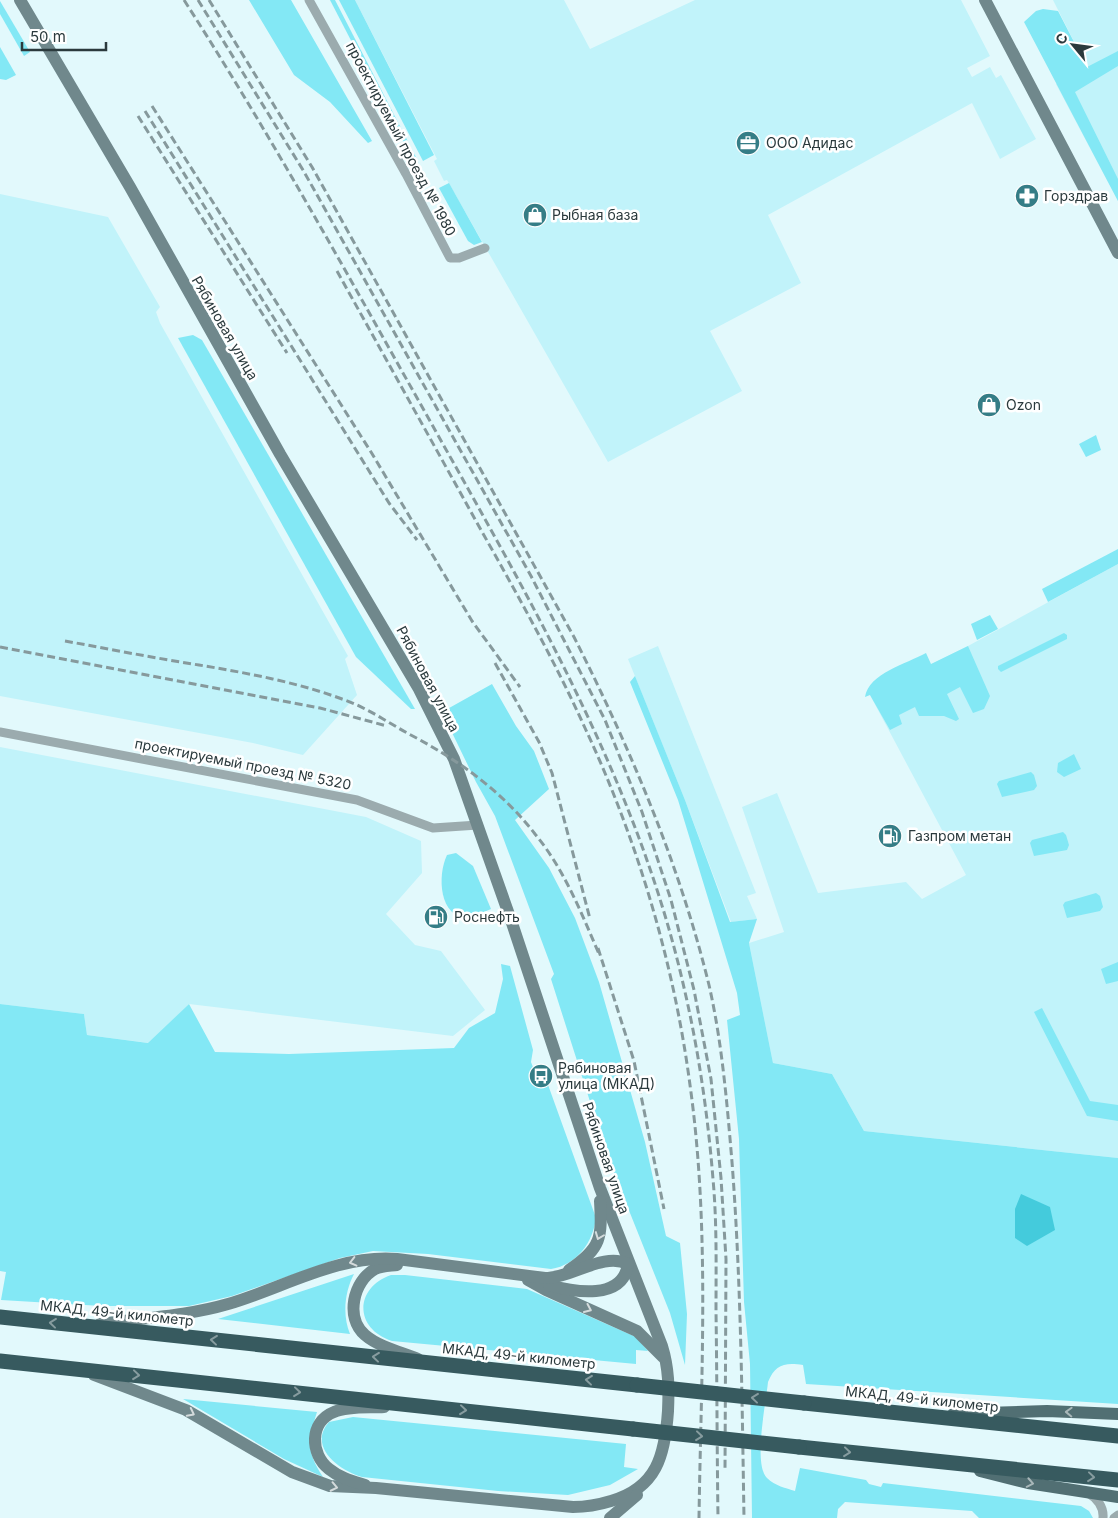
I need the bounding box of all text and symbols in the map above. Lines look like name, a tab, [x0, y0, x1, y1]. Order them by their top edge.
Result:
scale bar	[22, 20, 106, 52]
north arrow	[1048, 20, 1098, 70]
text: 50 m	[30, 27, 66, 46]
text: С	[1051, 30, 1071, 47]
street label: проектируемый проезд № 1980	[343, 39, 460, 239]
office icon: ООО Адидас	[735, 130, 761, 156]
place label: ООО Адидас	[766, 134, 853, 151]
pharmacy icon: Горздрав	[1014, 183, 1040, 209]
place label: Горздрав	[1044, 187, 1108, 204]
shop icon: Рыбная база	[522, 202, 548, 228]
place label: Рыбная база	[552, 206, 638, 223]
street label: Рябиновая улица	[189, 273, 262, 383]
shop icon: Ozon	[976, 392, 1002, 418]
place label: Ozon	[1006, 396, 1041, 413]
street label: Рябиновая улица	[393, 623, 463, 734]
street label: проектируемый проезд № 5320	[133, 734, 353, 793]
fuel station icon: Газпром метан	[877, 823, 903, 849]
place label: Газпром метан	[908, 827, 1011, 844]
fuel station icon: Роснефть	[423, 904, 449, 930]
place label: Роснефть	[454, 908, 520, 925]
place label: Рябиновая улица (МКАД)	[558, 1059, 655, 1092]
bus stop icon: Рябиновая улица (МКАД)	[528, 1063, 554, 1089]
street label: Рябиновая улица	[579, 1100, 634, 1216]
one-way arrow	[595, 1231, 605, 1240]
one-way arrow	[349, 1256, 358, 1267]
street label: МКАД, 49-й километр	[40, 1296, 195, 1329]
one-way arrow	[583, 1302, 592, 1313]
one-way arrow	[49, 1318, 57, 1329]
one-way arrow	[210, 1335, 218, 1346]
street label: МКАД, 49-й километр	[442, 1339, 597, 1372]
one-way arrow	[372, 1352, 380, 1363]
one-way arrow	[132, 1369, 140, 1380]
one-way arrow	[585, 1375, 593, 1386]
street label: МКАД, 49-й километр	[845, 1382, 1000, 1415]
one-way arrow	[293, 1386, 301, 1397]
one-way arrow	[751, 1393, 759, 1404]
one-way arrow	[459, 1404, 467, 1415]
one-way arrow	[1065, 1406, 1073, 1417]
one-way arrow	[185, 1407, 194, 1417]
one-way arrow	[695, 1430, 703, 1441]
one-way arrow	[844, 1446, 852, 1457]
one-way arrow	[1087, 1471, 1095, 1482]
one-way arrow	[1025, 1477, 1034, 1487]
one-way arrow	[330, 1481, 339, 1491]

